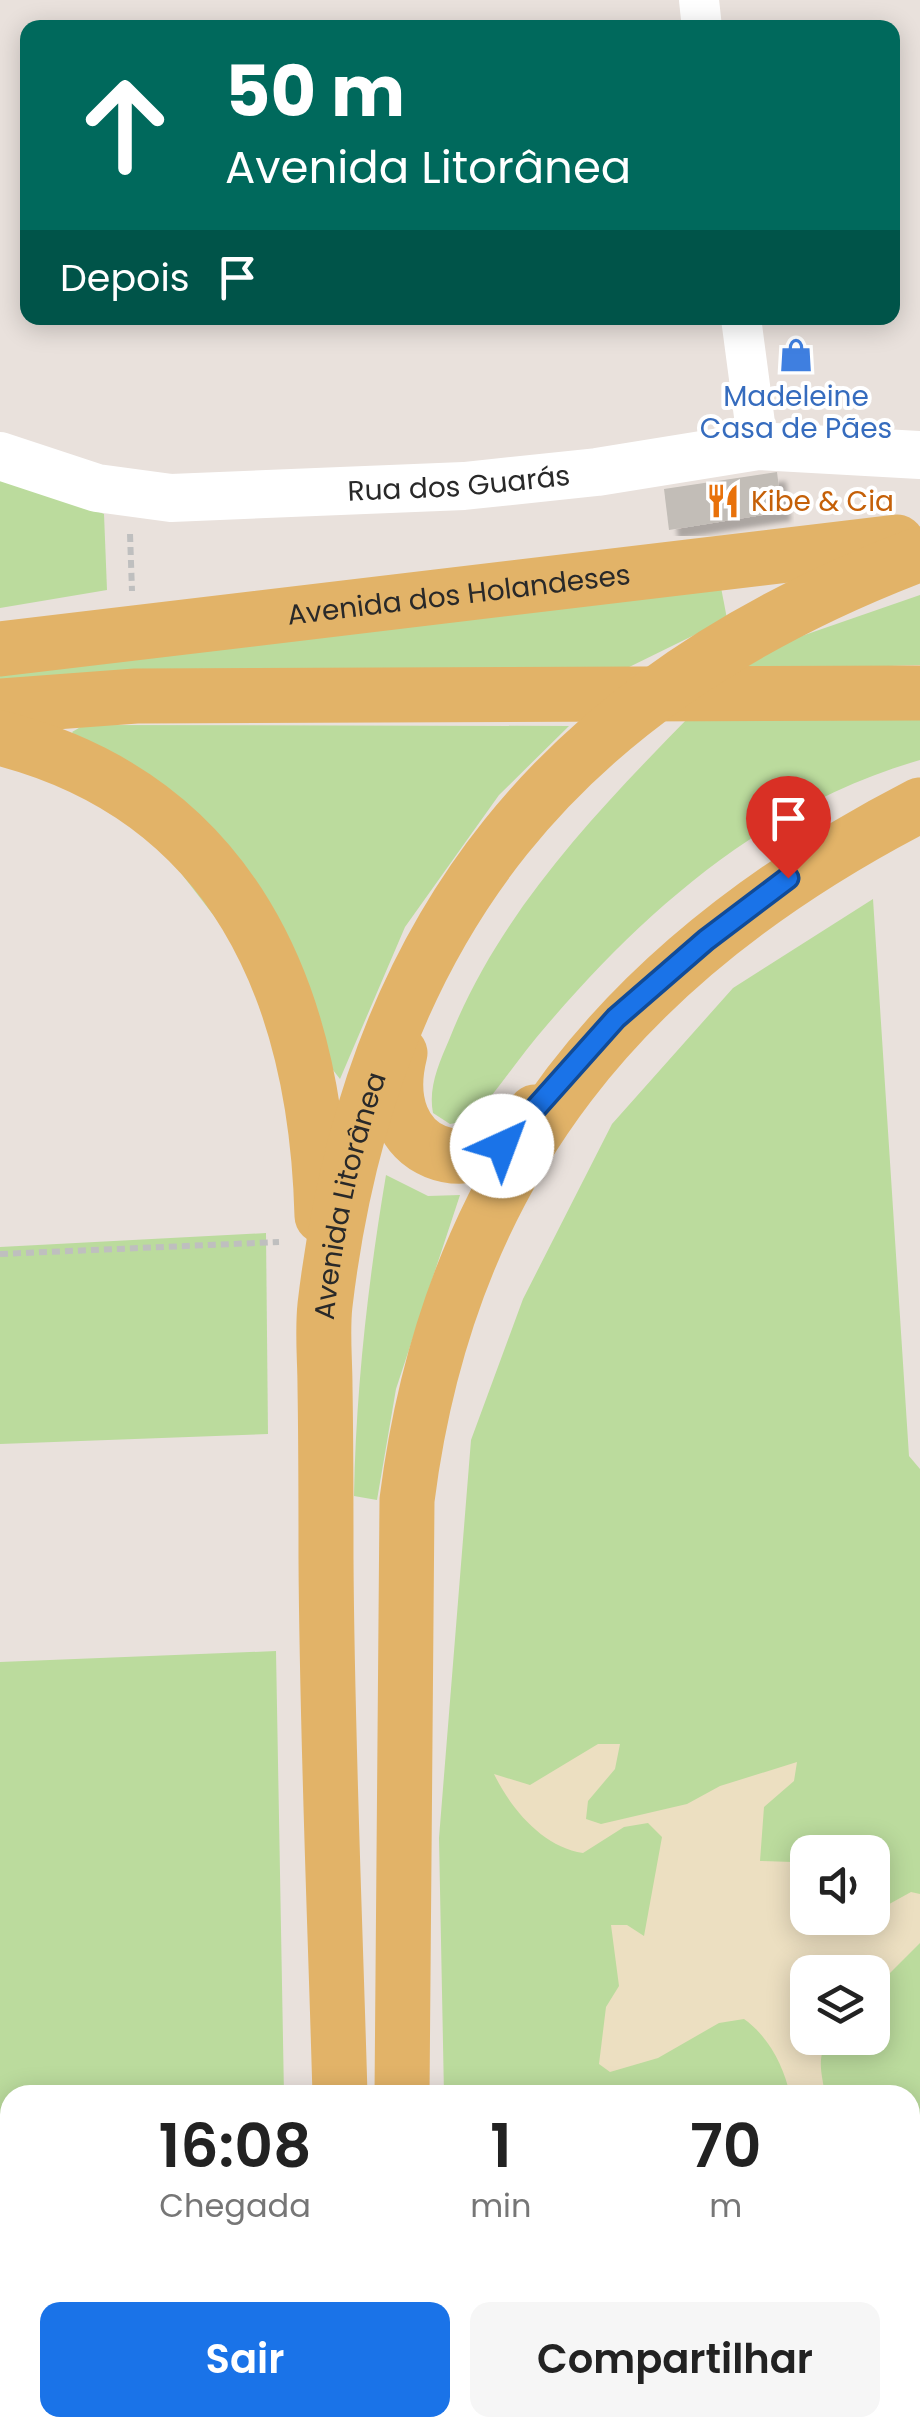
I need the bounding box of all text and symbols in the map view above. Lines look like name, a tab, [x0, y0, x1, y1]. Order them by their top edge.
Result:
text: 50 m	[225, 42, 405, 141]
icon: ahead	[60, 60, 190, 190]
text: Avenida Litorânea	[225, 136, 631, 199]
icon: arrive	[210, 250, 265, 305]
text: Depois	[60, 251, 190, 304]
shop icon: Madeleine Casa de Pães	[777, 336, 815, 374]
place label: Madeleine Casa de Pães	[700, 377, 892, 448]
street label: Rua dos Guarás	[347, 456, 572, 511]
restaurant icon: Kibe & Cia	[704, 482, 742, 520]
place label: Kibe & Cia	[751, 482, 894, 521]
street label: Avenida dos Holandeses	[285, 555, 632, 635]
pin	[746, 776, 831, 879]
icon: arrive	[761, 791, 816, 846]
street label: Avenida Litorânea	[305, 1067, 396, 1321]
position arrow	[450, 1094, 554, 1198]
map controls	[790, 1835, 890, 2055]
button: sound	[790, 1835, 890, 1935]
button: layers	[790, 1955, 890, 2055]
text: 16:08	[158, 2104, 312, 2188]
text: 1	[490, 2104, 512, 2188]
text: 70	[690, 2104, 762, 2188]
text: Chegada	[159, 2183, 311, 2228]
text: min	[470, 2183, 531, 2228]
text: m	[709, 2183, 742, 2228]
button: Sair	[40, 2302, 450, 2417]
button: Compartilhar	[470, 2302, 880, 2417]

